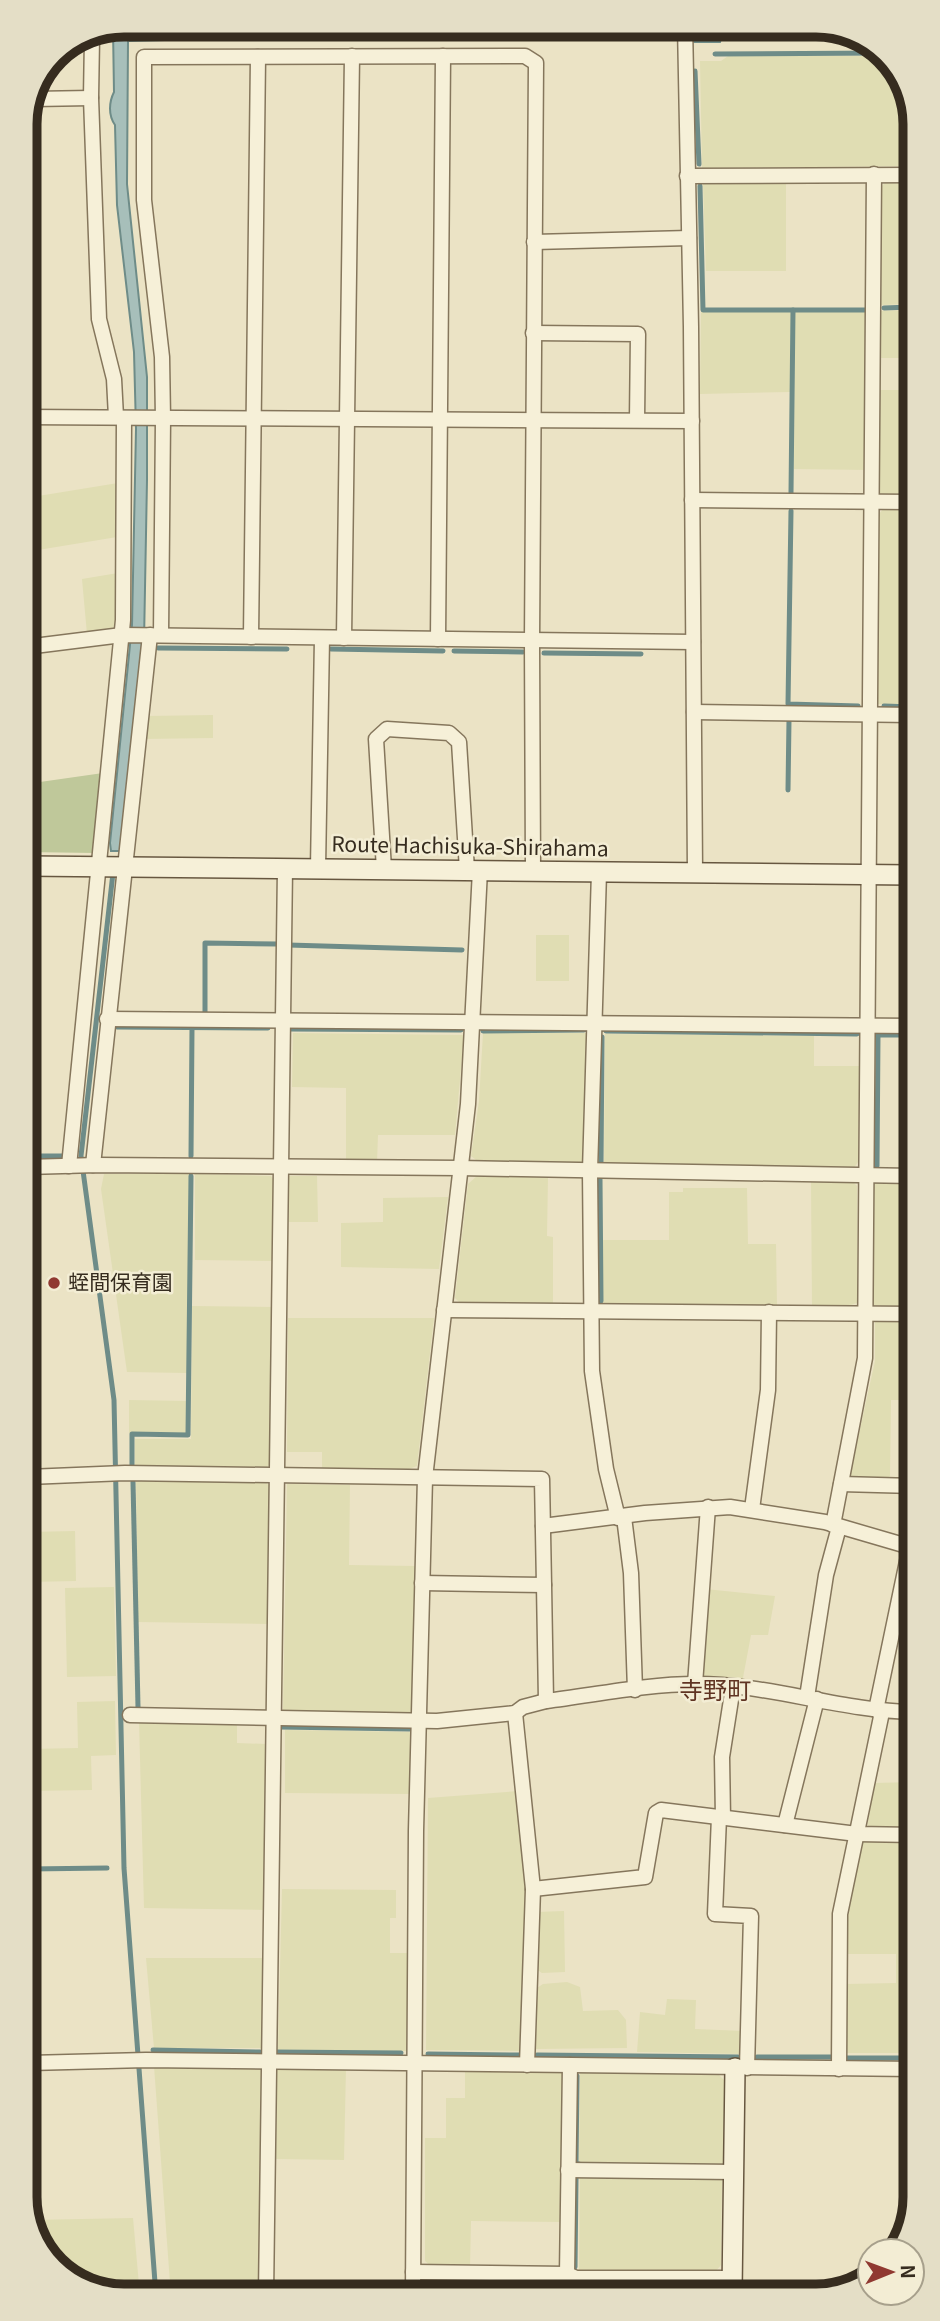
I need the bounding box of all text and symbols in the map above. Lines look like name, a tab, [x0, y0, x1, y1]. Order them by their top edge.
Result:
street label: Route Hachisuka-Shirahama	[331, 828, 609, 862]
place label: 蛭間保育園	[68, 1266, 173, 1296]
marker: 蛭間保育園	[46, 1275, 62, 1291]
district label: 寺野町	[679, 1671, 751, 1706]
north arrow	[856, 2237, 926, 2307]
text: N	[896, 2264, 923, 2279]

